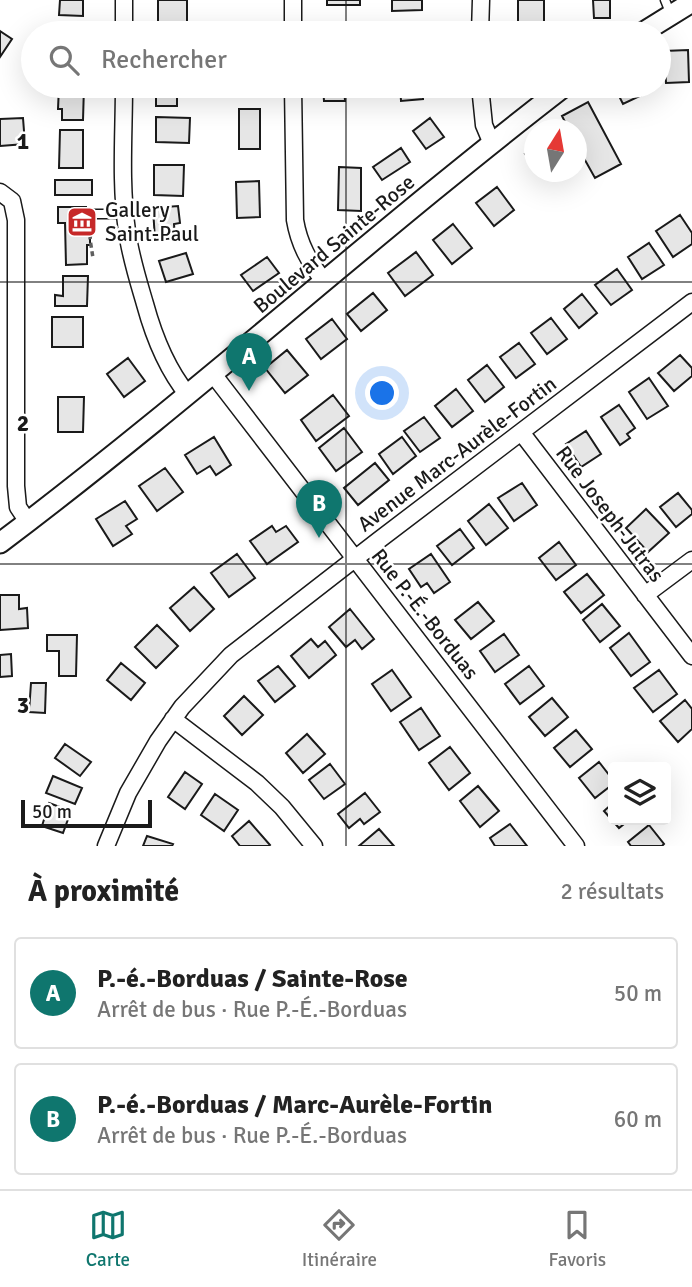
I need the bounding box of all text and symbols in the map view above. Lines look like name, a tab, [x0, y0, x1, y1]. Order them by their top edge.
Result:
search box	[21, 21, 671, 98]
icon: search	[45, 41, 83, 79]
text: Rechercher	[101, 44, 227, 76]
north arrow	[524, 119, 587, 182]
text: 1	[17, 127, 29, 156]
street label: Boulevard Sainte-Rose	[248, 169, 420, 319]
place label: Gallery Saint-Paul	[105, 197, 199, 247]
museum icon: Gallery Saint-Paul	[65, 205, 99, 239]
pin: A	[226, 333, 272, 391]
street label: Avenue Marc-Aurèle-Fortin	[352, 371, 562, 537]
your location	[365, 376, 399, 410]
text: 2	[17, 409, 29, 438]
street label: Rue Joseph-Jutras	[550, 441, 670, 587]
pin: B	[296, 480, 342, 538]
street label: Rue P.-É.-Borduas	[366, 543, 484, 685]
text: 3	[17, 691, 29, 720]
map controls	[608, 762, 671, 825]
button: layers	[608, 762, 671, 825]
scale bar	[21, 797, 152, 829]
text: 50 m	[32, 800, 72, 824]
text: À proximité	[28, 873, 179, 910]
text: 2 résultats	[560, 877, 664, 906]
text: P.-é.-Borduas / Sainte-Rose	[97, 963, 408, 995]
text: A	[46, 979, 60, 1008]
text: 50 m	[614, 979, 662, 1008]
text: Arrêt de bus · Rue P.-É.-Borduas	[97, 995, 407, 1024]
text: P.-é.-Borduas / Marc-Aurèle-Fortin	[97, 1089, 493, 1121]
text: B	[46, 1105, 60, 1134]
text: 60 m	[614, 1105, 662, 1134]
text: Arrêt de bus · Rue P.-É.-Borduas	[97, 1121, 407, 1150]
tab: Carte	[86, 1206, 130, 1272]
tab: Itinéraire	[302, 1206, 377, 1272]
tab: Favoris	[549, 1206, 606, 1272]

